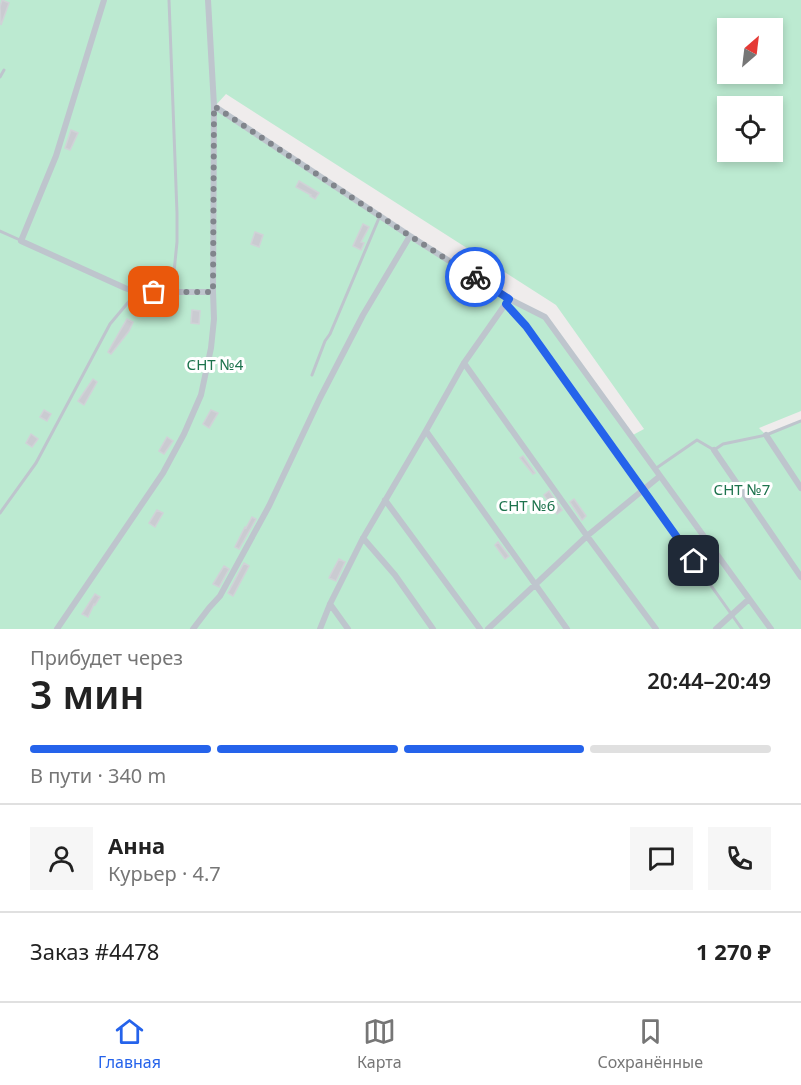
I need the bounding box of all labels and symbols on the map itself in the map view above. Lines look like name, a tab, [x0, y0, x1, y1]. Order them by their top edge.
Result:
north arrow	[717, 18, 783, 84]
courier	[445, 247, 505, 307]
pin	[128, 266, 179, 317]
park label: СНТ №4	[187, 354, 244, 374]
park label: СНТ №7	[714, 479, 770, 499]
park label: СНТ №6	[499, 495, 555, 515]
pin	[668, 535, 719, 586]

